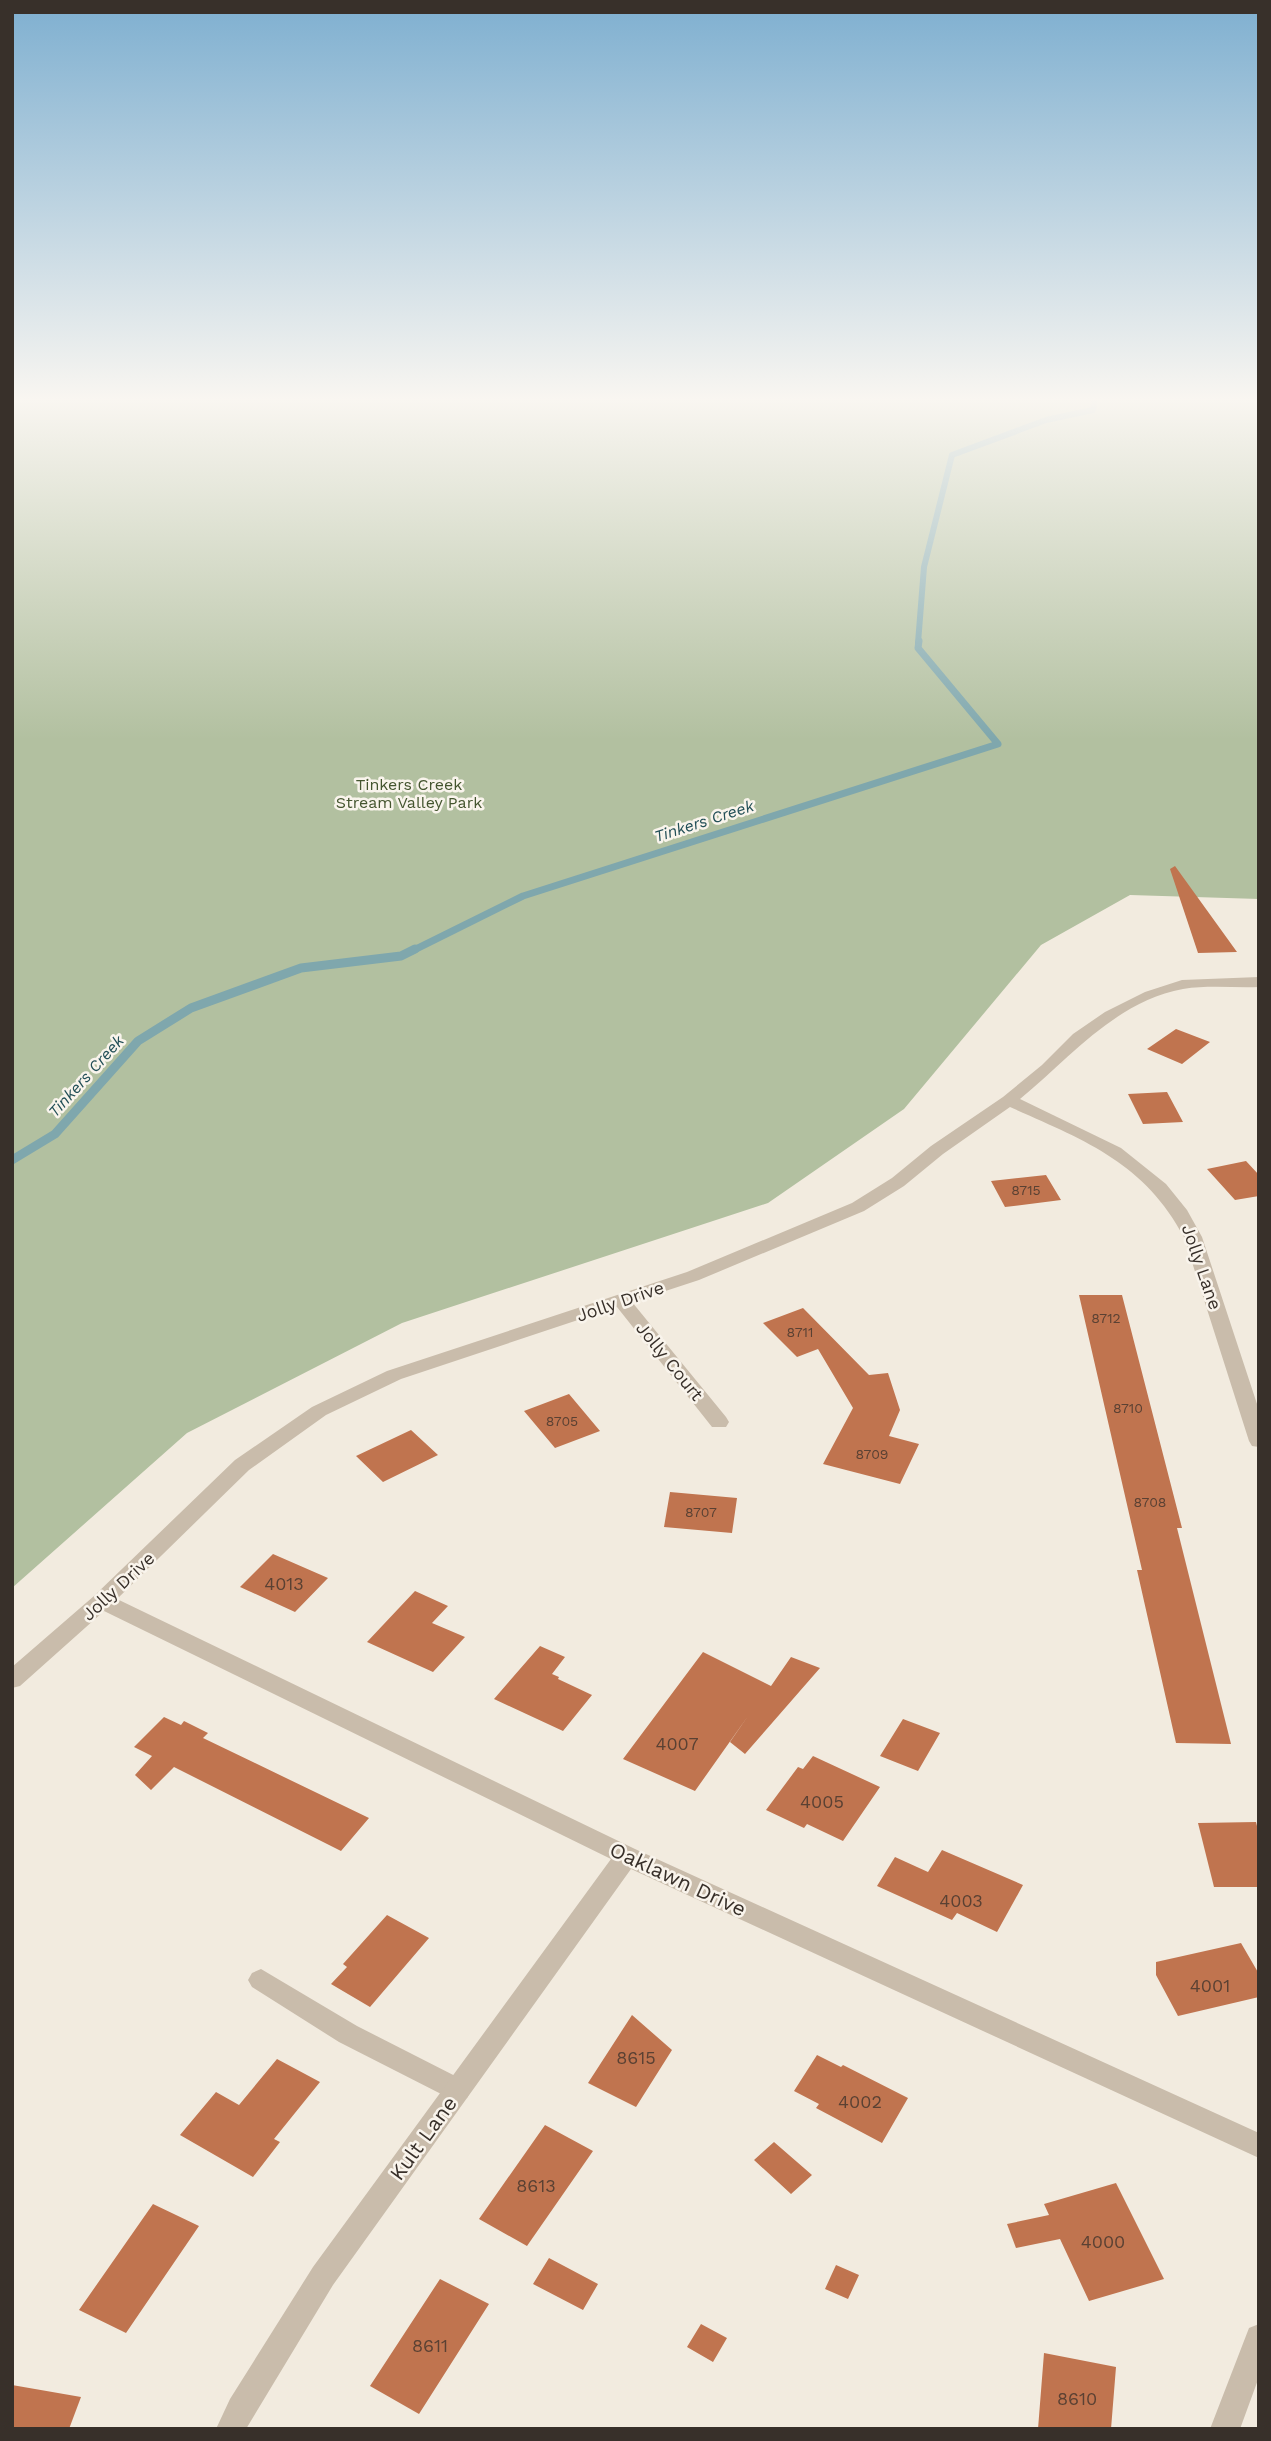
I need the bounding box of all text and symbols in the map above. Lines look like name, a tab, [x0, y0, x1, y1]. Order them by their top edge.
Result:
park label: Tinkers Creek Stream Valley Park	[336, 775, 482, 812]
water label: Tinkers Creek	[652, 796, 757, 846]
water label: Tinkers Creek	[44, 1030, 129, 1121]
house number: 8715	[1011, 1182, 1041, 1198]
street label: Jolly Lane	[1178, 1222, 1226, 1312]
street label: Jolly Drive	[573, 1276, 667, 1326]
house number: 8712	[1091, 1310, 1121, 1326]
street label: Jolly Court	[632, 1317, 708, 1405]
house number: 8711	[787, 1324, 813, 1340]
house number: 8710	[1113, 1400, 1143, 1416]
house number: 8705	[546, 1413, 578, 1429]
house number: 8709	[856, 1446, 888, 1462]
house number: 8708	[1134, 1494, 1166, 1510]
house number: 8707	[685, 1504, 717, 1520]
street label: Jolly Drive	[78, 1547, 158, 1625]
house number: 4013	[264, 1573, 304, 1594]
house number: 4007	[655, 1733, 699, 1754]
house number: 4005	[800, 1791, 844, 1812]
street label: Oaklawn Drive	[606, 1836, 750, 1922]
house number: 4003	[939, 1890, 983, 1911]
house number: 4001	[1190, 1975, 1230, 1996]
house number: 8615	[616, 2047, 656, 2068]
street label: Kult Lane	[384, 2091, 462, 2185]
house number: 4002	[838, 2091, 882, 2112]
house number: 8613	[516, 2175, 556, 2196]
house number: 4000	[1081, 2231, 1125, 2252]
house number: 8611	[412, 2335, 448, 2356]
house number: 8610	[1057, 2388, 1097, 2409]

